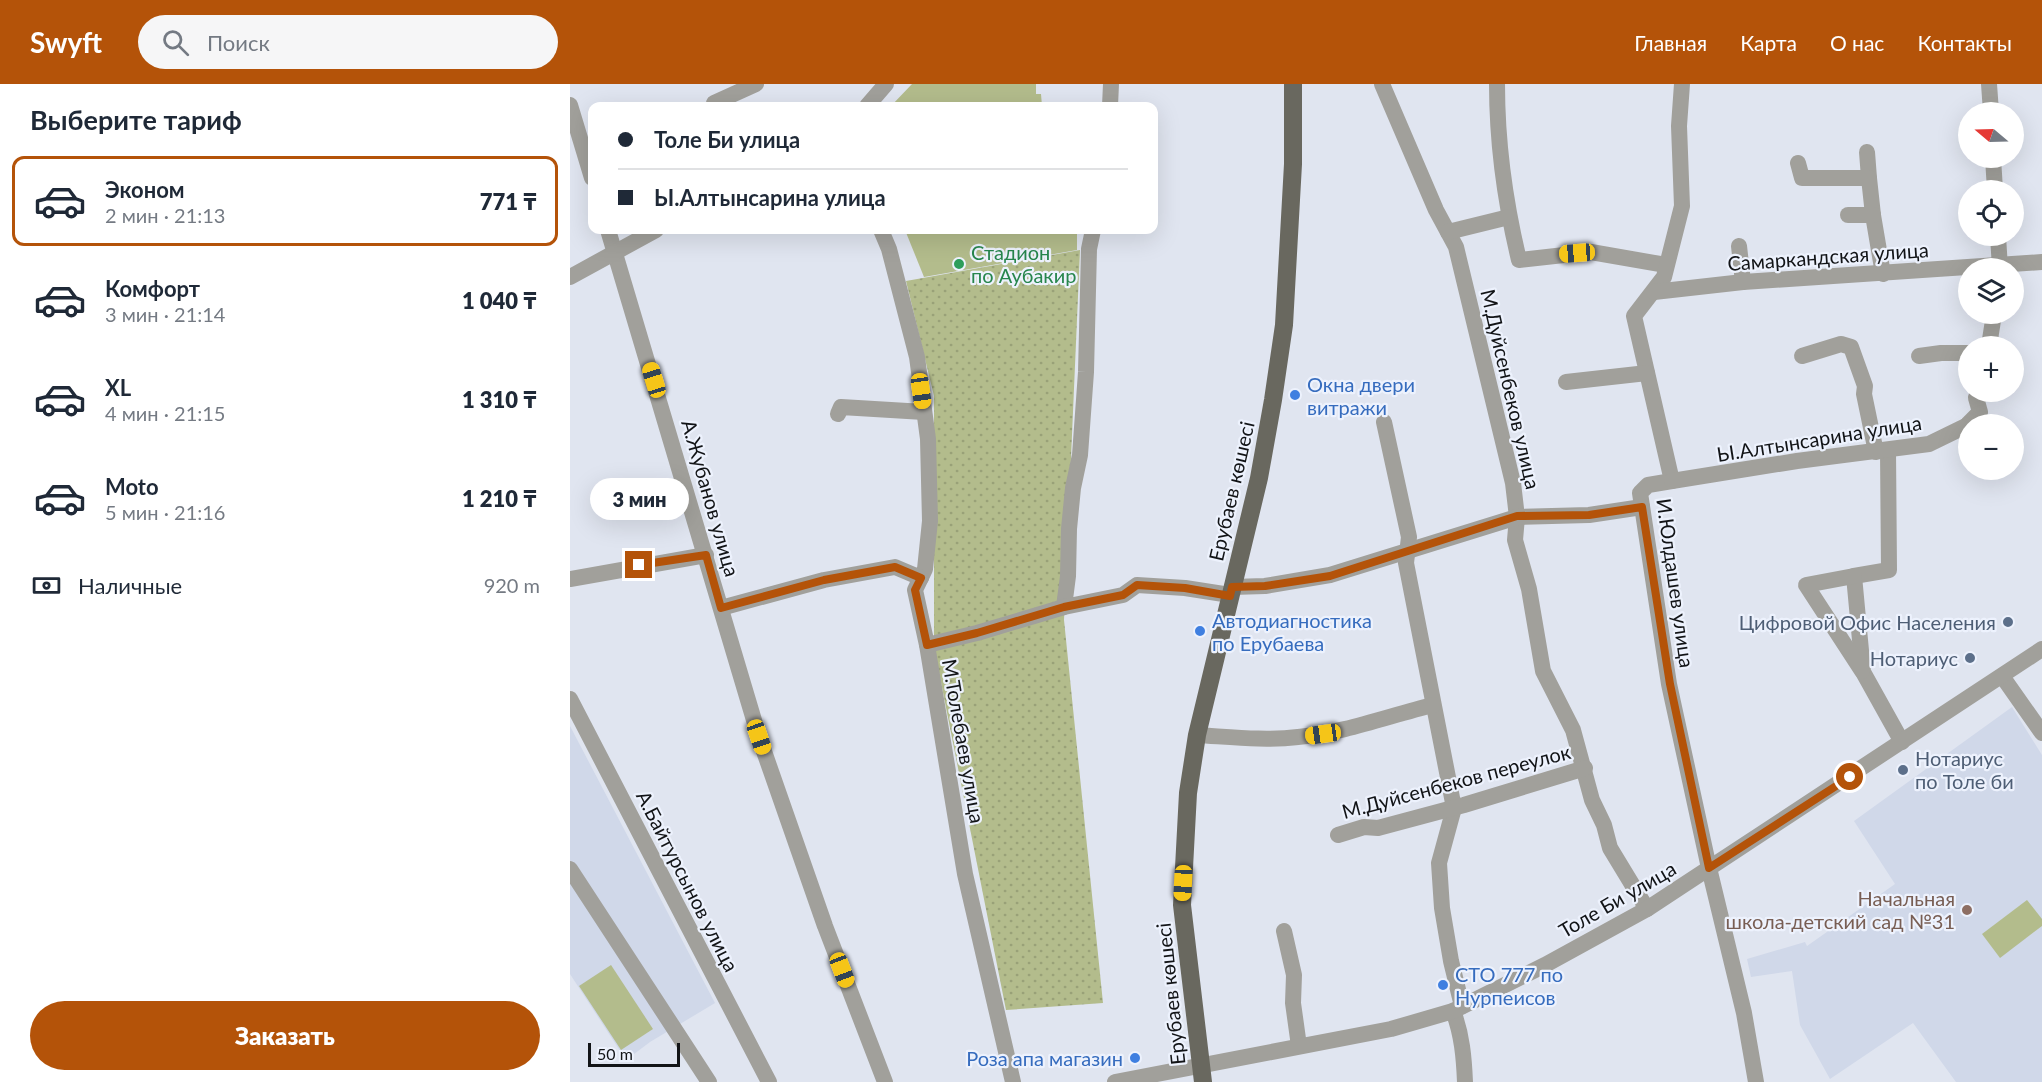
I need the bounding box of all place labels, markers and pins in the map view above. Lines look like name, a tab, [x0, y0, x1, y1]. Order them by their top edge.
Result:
place label: Стадион по Аубакир	[971, 240, 1076, 287]
marker: Стадион по Аубакир	[952, 257, 966, 271]
place label: Окна двери витражи	[1307, 372, 1415, 419]
marker: Окна двери витражи	[1288, 388, 1302, 402]
place label: Автодиагностика по Ерубаева	[1212, 608, 1372, 655]
place label: Цифровой Офис Населения	[1739, 610, 1996, 634]
marker: Цифровой Офис Населения	[2001, 615, 2015, 629]
marker: Автодиагностика по Ерубаева	[1193, 624, 1207, 638]
place label: Нотариус	[1870, 646, 1958, 670]
marker: Нотариус	[1963, 651, 1977, 665]
place label: Нотариус по Толе би	[1915, 746, 2014, 793]
marker: Нотариус по Толе би	[1896, 763, 1910, 777]
place label: Начальная школа-детский сад №31	[1726, 886, 1955, 933]
marker: Начальная школа-детский сад №31	[1960, 903, 1974, 917]
place label: СТО 777 по Нурпеисов	[1455, 962, 1563, 1009]
marker: СТО 777 по Нурпеисов	[1436, 978, 1450, 992]
place label: Роза апа магазин	[966, 1046, 1123, 1070]
marker: Роза апа магазин	[1128, 1051, 1142, 1065]

